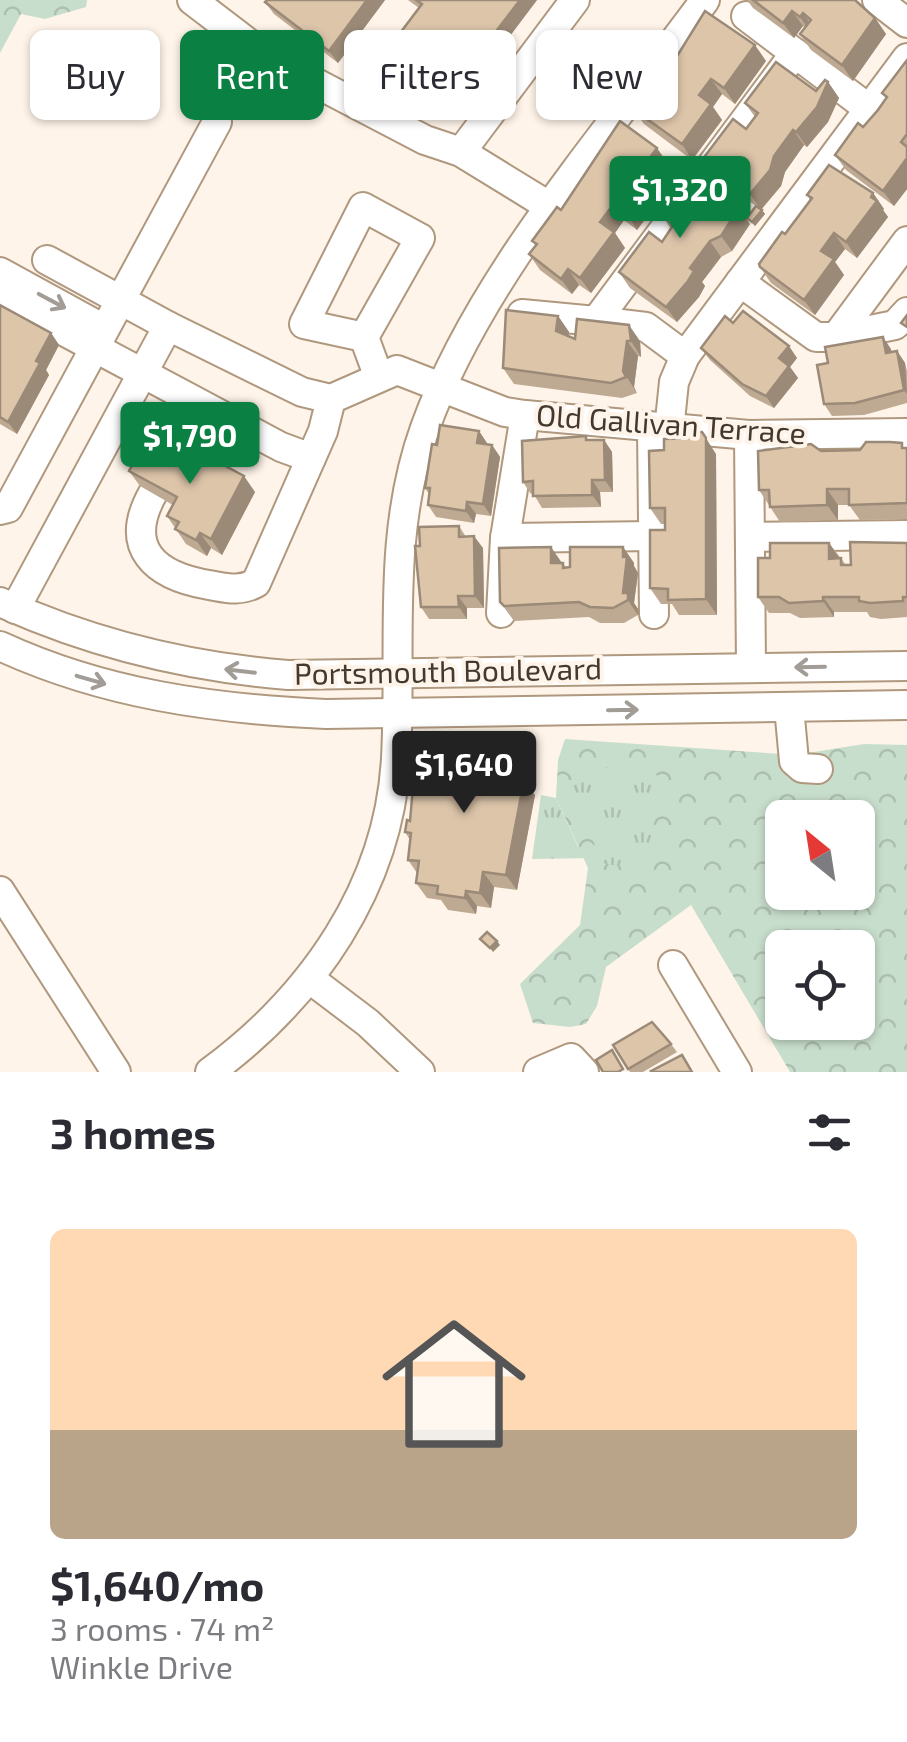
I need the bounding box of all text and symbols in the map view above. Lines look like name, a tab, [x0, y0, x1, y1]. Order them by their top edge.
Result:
chip: Buy	[30, 30, 160, 120]
chip: Rent	[180, 30, 324, 120]
chip: Filters	[344, 30, 516, 120]
chip: New	[536, 30, 678, 120]
pin: $1,320	[599, 156, 761, 241]
text: $1,320	[631, 169, 729, 207]
one-way arrow	[37, 291, 67, 311]
street label: Old Gallivan Terrace	[535, 396, 807, 450]
pin: $1,790	[109, 402, 271, 487]
text: $1,790	[142, 415, 238, 453]
street label: Portsmouth Boulevard	[294, 649, 602, 691]
one-way arrow	[794, 658, 826, 676]
one-way arrow	[224, 661, 256, 680]
one-way arrow	[75, 671, 107, 690]
one-way arrow	[606, 700, 638, 719]
pin: $1,640	[383, 731, 545, 816]
text: $1,640	[414, 744, 514, 782]
north arrow	[765, 800, 875, 910]
map controls	[765, 800, 875, 1040]
button: locate	[765, 930, 875, 1040]
icon: filters	[802, 1105, 857, 1160]
text: 3 homes	[50, 1107, 216, 1157]
icon: home	[364, 1294, 544, 1474]
text: $1,640/mo	[50, 1559, 264, 1609]
text: 3 rooms · 74 m²	[50, 1609, 274, 1647]
text: Winkle Drive	[50, 1647, 233, 1685]

